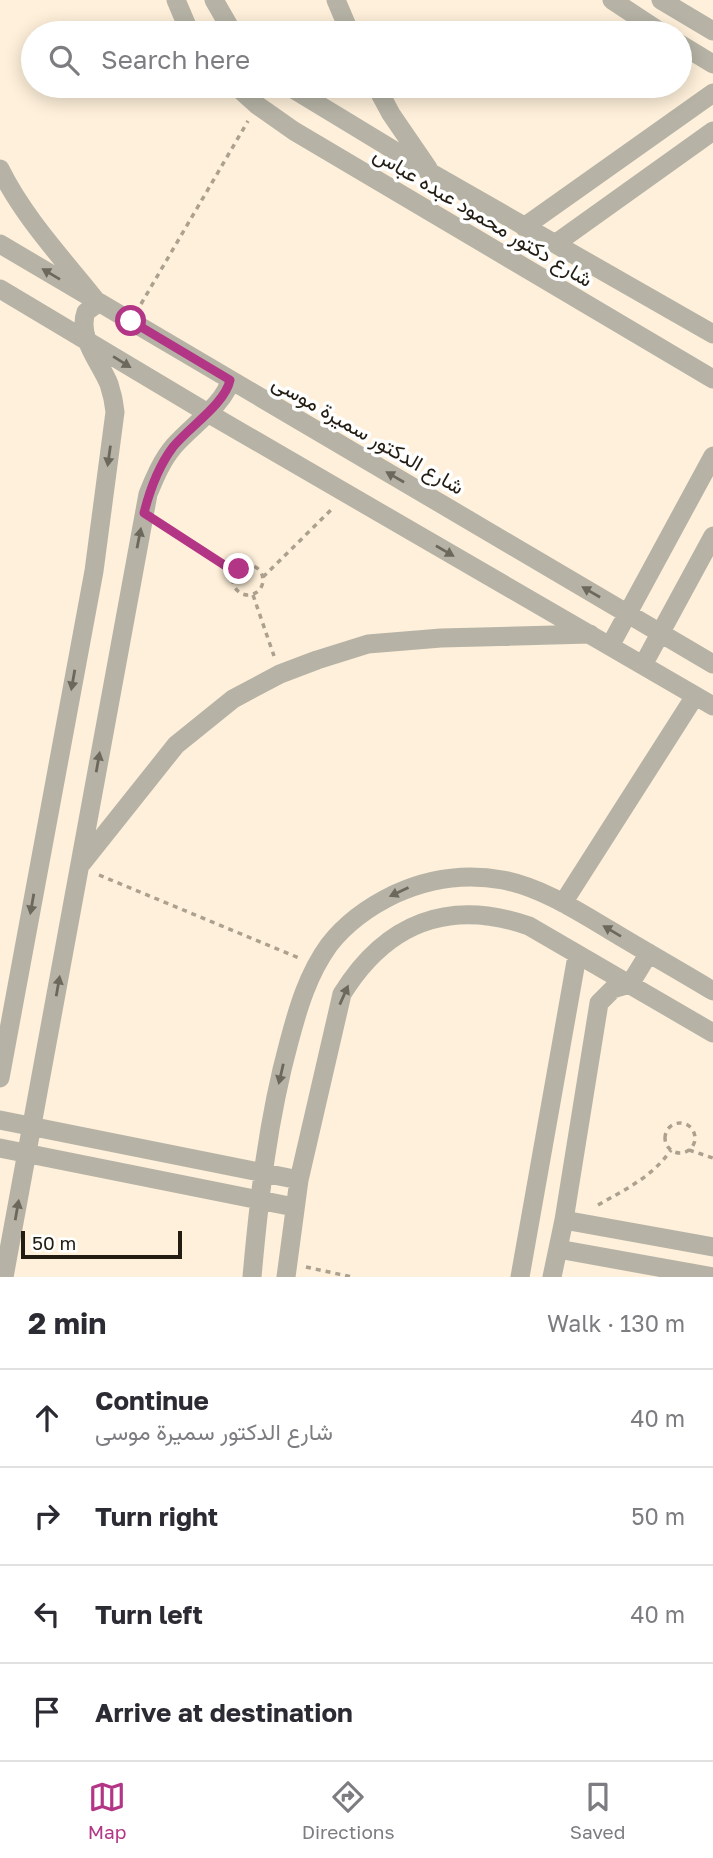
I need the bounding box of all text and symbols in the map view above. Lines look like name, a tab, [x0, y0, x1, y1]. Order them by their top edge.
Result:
search box	[21, 21, 692, 98]
icon: search	[45, 41, 83, 79]
text: Search here	[101, 44, 250, 75]
street label: شارع دكتور محمود عبده عباس	[368, 140, 598, 294]
one-way arrow	[41, 268, 60, 281]
route start	[115, 305, 146, 336]
one-way arrow	[112, 355, 131, 368]
street label: شارع الدكتور سميرة موسى	[267, 369, 469, 501]
one-way arrow	[103, 445, 114, 467]
one-way arrow	[385, 471, 404, 483]
one-way arrow	[134, 527, 145, 549]
one-way arrow	[436, 544, 455, 557]
route end	[223, 553, 254, 584]
one-way arrow	[581, 586, 600, 598]
one-way arrow	[68, 669, 79, 691]
one-way arrow	[93, 751, 104, 773]
one-way arrow	[389, 887, 409, 898]
one-way arrow	[27, 893, 38, 915]
one-way arrow	[603, 925, 622, 938]
one-way arrow	[52, 975, 63, 997]
one-way arrow	[338, 985, 350, 1005]
one-way arrow	[275, 1063, 286, 1085]
one-way arrow	[12, 1199, 23, 1221]
scale bar	[21, 1228, 182, 1260]
text: 50 m	[32, 1231, 76, 1254]
text: 2 min	[28, 1305, 106, 1341]
text: Walk · 130 m	[547, 1309, 685, 1337]
text: Continue	[95, 1385, 209, 1416]
icon: ahead	[28, 1399, 66, 1437]
text: 40 m	[631, 1404, 685, 1432]
text: شارع الدكتور سميرة موسى	[95, 1417, 333, 1445]
icon: right	[28, 1497, 66, 1535]
text: Turn right	[95, 1501, 218, 1532]
text: 50 m	[631, 1502, 685, 1530]
icon: left	[28, 1595, 66, 1633]
text: Turn left	[95, 1599, 203, 1630]
text: 40 m	[631, 1600, 685, 1628]
icon: arrive	[28, 1693, 66, 1731]
text: Arrive at destination	[95, 1697, 353, 1728]
tab: Map	[88, 1778, 126, 1843]
tab: Directions	[302, 1778, 395, 1843]
tab: Saved	[570, 1778, 625, 1843]

